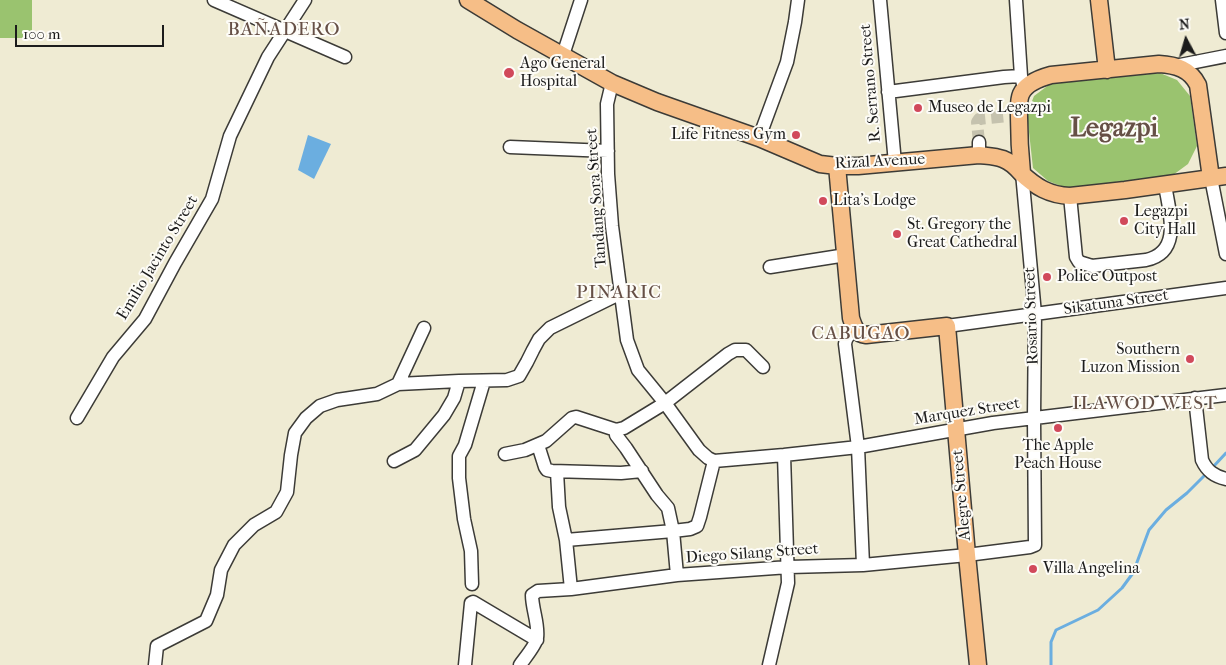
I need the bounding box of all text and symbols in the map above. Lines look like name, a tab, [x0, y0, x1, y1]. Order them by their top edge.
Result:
scale bar	[18, 15, 166, 47]
north arrow	[1161, 15, 1211, 65]
text: N	[1178, 16, 1191, 34]
district label: BAÑADERO	[226, 19, 342, 41]
street label: R. Serrano Street	[856, 23, 886, 143]
text: 100 m	[23, 25, 61, 43]
place label: Ago General Hospital	[520, 54, 605, 92]
marker: Ago General Hospital	[502, 66, 516, 80]
place label: Museo de Legazpi	[928, 98, 1051, 118]
marker: Museo de Legazpi	[912, 102, 924, 114]
district label: Legazpi	[1070, 114, 1158, 146]
place label: Life Fitness Gym	[671, 125, 786, 145]
street label: Tandang Sora Street	[583, 128, 611, 268]
marker: Life Fitness Gym	[790, 129, 802, 141]
street label: Rizal Avenue	[834, 150, 926, 174]
place label: Lita's Lodge	[833, 191, 916, 211]
street label: Emilio Jacinto Street	[113, 192, 203, 324]
marker: Lita's Lodge	[817, 195, 829, 207]
place label: Legazpi City Hall	[1134, 202, 1196, 240]
place label: St. Gregory the Great Cathedral	[907, 215, 1018, 253]
marker: Legazpi City Hall	[1118, 215, 1130, 227]
marker: St. Gregory the Great Cathedral	[891, 228, 903, 240]
street label: Rosario Street	[1021, 267, 1043, 365]
place label: Police Outpost	[1057, 267, 1158, 287]
marker: Police Outpost	[1041, 271, 1053, 283]
district label: PINARIC	[575, 282, 663, 304]
street label: Sikatuna Street	[1062, 286, 1170, 320]
district label: CABUGAO	[810, 323, 912, 345]
place label: Southern Luzon Mission	[1080, 340, 1180, 378]
marker: Southern Luzon Mission	[1184, 353, 1196, 365]
district label: ILAWOD WEST	[1071, 393, 1219, 415]
street label: Marquez Street	[913, 394, 1021, 430]
marker: The Apple Peach House	[1052, 422, 1064, 434]
place label: The Apple Peach House	[1014, 436, 1102, 474]
street label: Alegre Street	[948, 449, 976, 541]
street label: Diego Silang Street	[685, 540, 819, 568]
place label: Villa Angelina	[1043, 559, 1140, 579]
marker: Villa Angelina	[1027, 563, 1039, 575]

